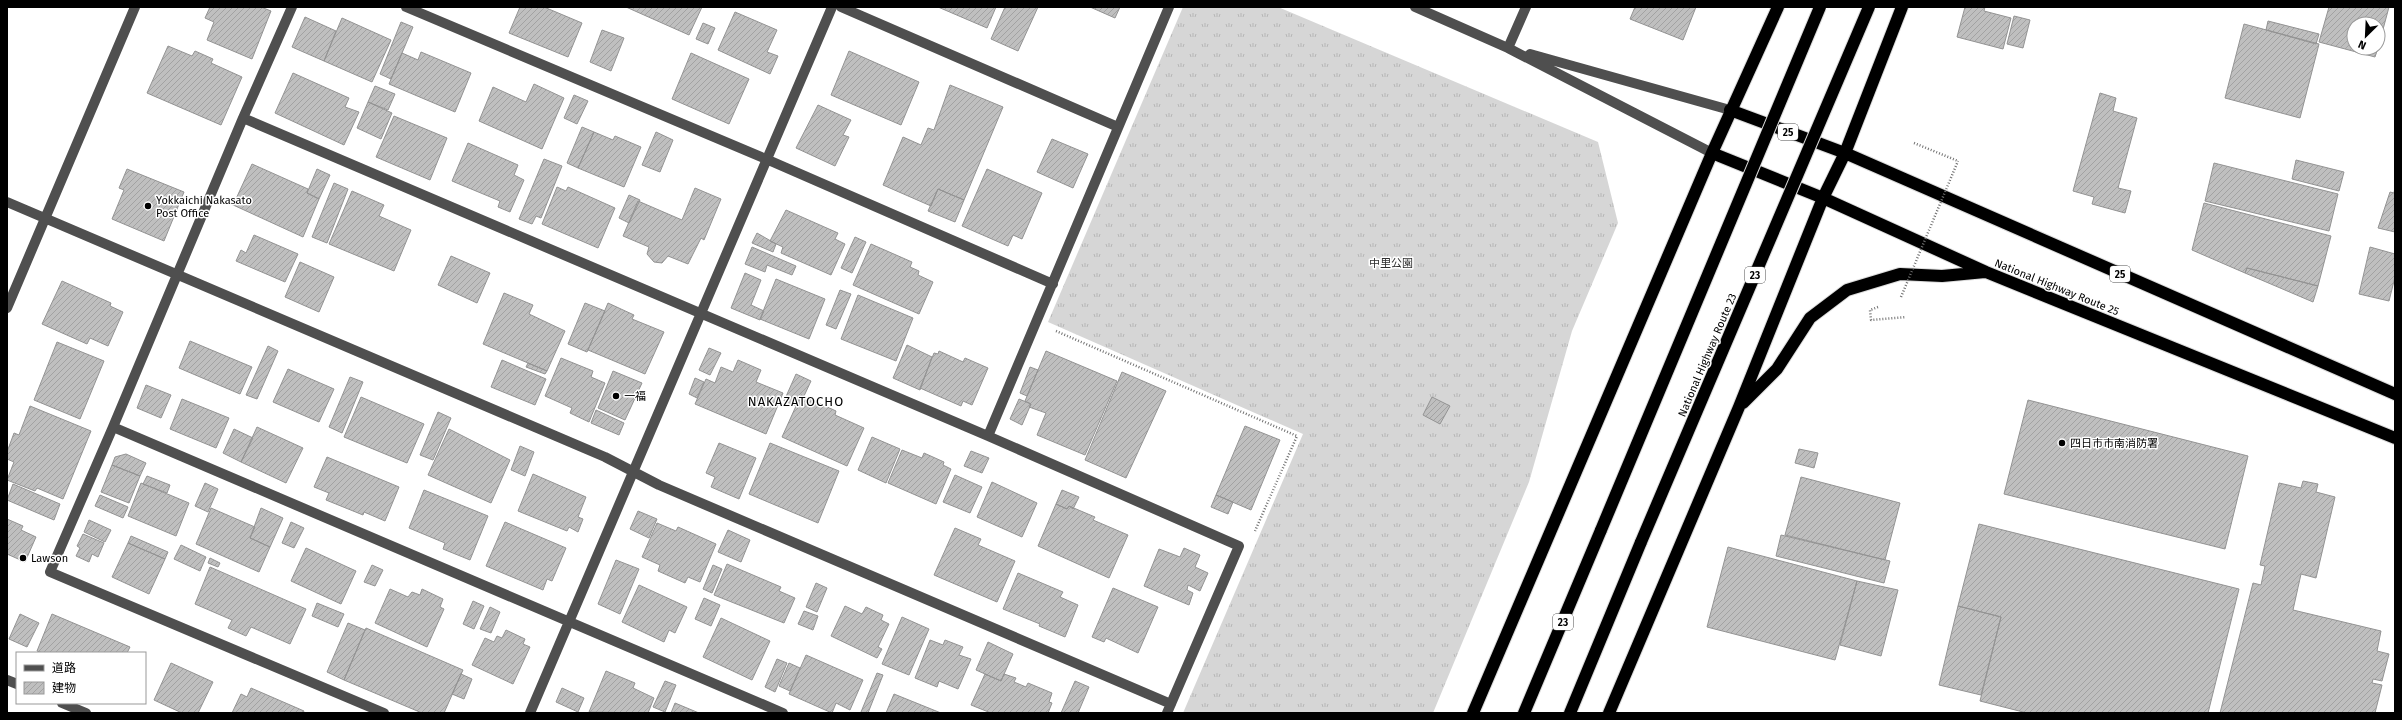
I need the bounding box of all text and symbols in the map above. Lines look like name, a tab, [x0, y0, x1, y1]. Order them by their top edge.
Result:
north arrow	[2346, 16, 2386, 56]
text: N	[2356, 37, 2368, 52]
road number: 25	[1778, 124, 1798, 140]
place label: Yokkaichi Nakasato Post Office	[156, 194, 252, 220]
marker: Yokkaichi Nakasato Post Office	[143, 201, 153, 211]
park label: 中里公園	[1369, 257, 1413, 270]
street label: National Highway Route 25	[1993, 257, 2121, 319]
road number: 25	[2110, 266, 2130, 282]
road number: 23	[1745, 267, 1765, 283]
street label: National Highway Route 23	[1675, 291, 1739, 419]
place label: 一福	[624, 390, 646, 403]
marker: 一福	[611, 391, 621, 401]
district label: NAKAZATOCHO	[748, 394, 844, 409]
place label: 四日市市南消防署	[2070, 437, 2158, 450]
marker: 四日市市南消防署	[2057, 438, 2067, 448]
place label: Lawson	[31, 552, 68, 565]
marker: Lawson	[18, 553, 28, 563]
road number: 23	[1553, 614, 1573, 630]
legend	[16, 652, 146, 704]
text: 道路	[52, 661, 76, 675]
text: 建物	[52, 681, 76, 695]

